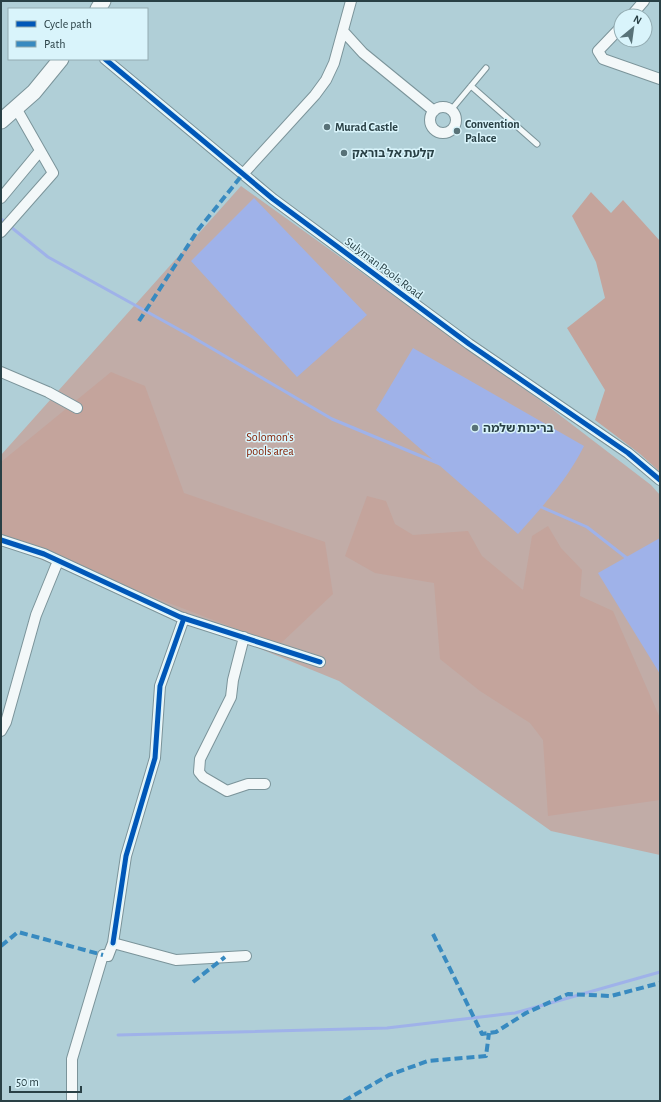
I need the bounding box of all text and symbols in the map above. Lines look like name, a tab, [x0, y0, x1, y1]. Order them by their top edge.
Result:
legend	[8, 8, 148, 60]
north arrow	[613, 8, 653, 48]
text: N	[632, 13, 644, 26]
text: Cycle path	[44, 18, 92, 31]
text: Path	[44, 38, 66, 50]
place label: Convention Palace	[465, 118, 520, 144]
place label: Murad Castle	[335, 121, 398, 133]
marker: Murad Castle	[322, 122, 332, 132]
marker: Convention Palace	[452, 126, 462, 136]
place label: קלעת אל בוראק	[352, 147, 435, 159]
marker: קלעת אל בוראק	[339, 148, 349, 158]
street label: Sulyman Pools Road	[342, 235, 425, 302]
place label: בריכות שלמה	[483, 422, 554, 434]
marker: בריכות שלמה	[470, 423, 480, 433]
park label: Solomon's pools area	[246, 431, 294, 457]
scale bar	[10, 1068, 81, 1094]
text: 50 m	[16, 1076, 39, 1088]

